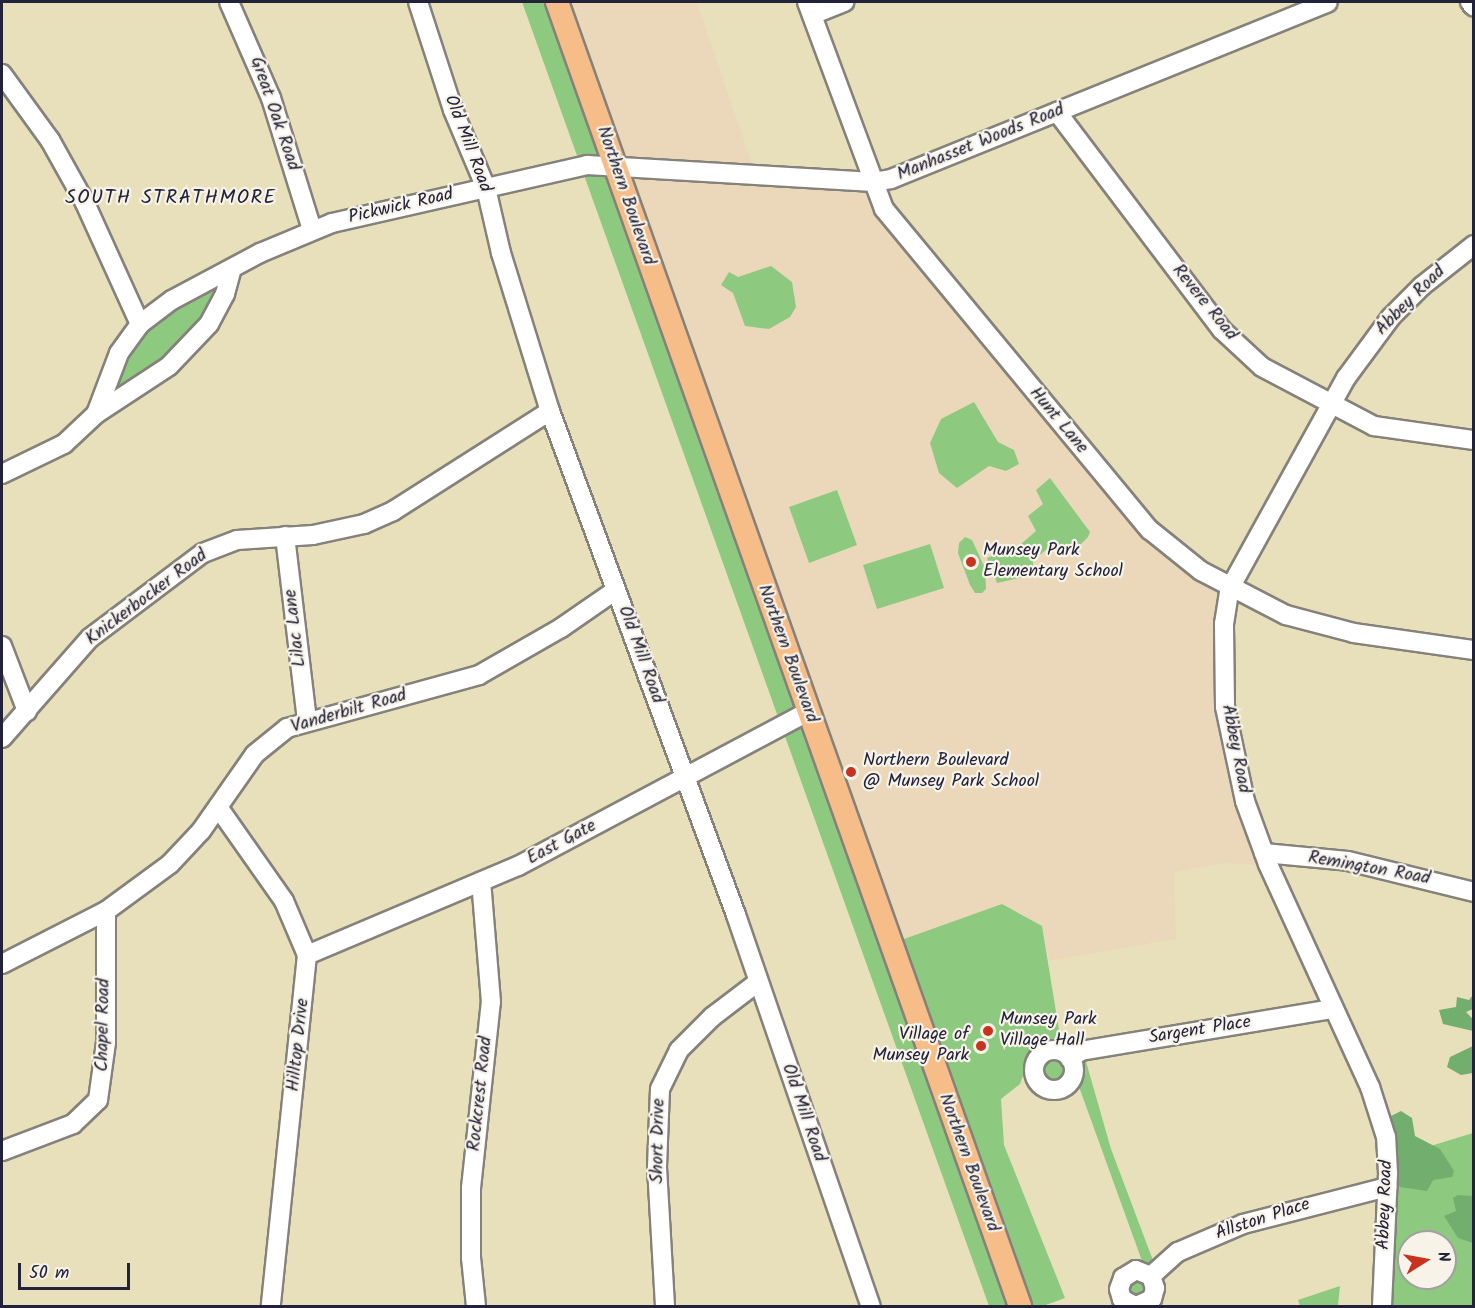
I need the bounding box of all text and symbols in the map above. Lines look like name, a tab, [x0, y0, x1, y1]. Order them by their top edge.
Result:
street label: Great Oak Road	[244, 54, 304, 174]
street label: Old Mill Road	[439, 92, 495, 196]
street label: Manhasset Woods Road	[894, 100, 1068, 186]
street label: Northern Boulevard	[591, 124, 659, 268]
street label: Pickwick Road	[347, 184, 455, 230]
district label: SOUTH STRATHMORE	[65, 186, 277, 210]
street label: Revere Road	[1167, 261, 1241, 345]
street label: Abbey Road	[1372, 262, 1450, 340]
street label: Hunt Lane	[1024, 383, 1092, 459]
place label: Munsey Park Elementary School	[983, 541, 1123, 584]
street label: Knickerbocker Road	[82, 545, 212, 651]
marker: Munsey Park Elementary School	[964, 555, 978, 569]
street label: Northern Boulevard	[752, 582, 822, 726]
street label: Lilac Lane	[281, 588, 311, 668]
street label: Old Mill Road	[612, 603, 668, 707]
street label: Vanderbilt Road	[289, 685, 409, 739]
street label: Abbey Road	[1216, 703, 1254, 795]
place label: Northern Boulevard @ Munsey Park School	[863, 751, 1039, 794]
marker: Northern Boulevard @ Munsey Park School	[844, 765, 858, 779]
street label: East Gate	[524, 816, 600, 870]
street label: Remington Road	[1306, 848, 1432, 890]
street label: Chapel Road	[92, 978, 116, 1072]
street label: Hilltop Drive	[283, 997, 315, 1093]
place label: Munsey Park Village Hall	[1000, 1010, 1096, 1052]
street label: Sargent Place	[1147, 1012, 1253, 1050]
marker: Munsey Park Village Hall	[981, 1024, 995, 1038]
place label: Village of Munsey Park	[873, 1025, 969, 1068]
street label: Rockcrest Road	[464, 1036, 498, 1152]
marker: Village of Munsey Park	[974, 1039, 988, 1053]
street label: Old Mill Road	[776, 1061, 830, 1165]
street label: Northern Boulevard	[933, 1091, 1003, 1235]
street label: Short Drive	[647, 1098, 671, 1184]
street label: Abbey Road	[1374, 1160, 1398, 1250]
street label: Allston Place	[1213, 1195, 1313, 1245]
north arrow	[1397, 1230, 1457, 1290]
text: N	[1430, 1249, 1456, 1264]
scale bar	[21, 1251, 134, 1289]
text: 50 m	[29, 1259, 69, 1288]

